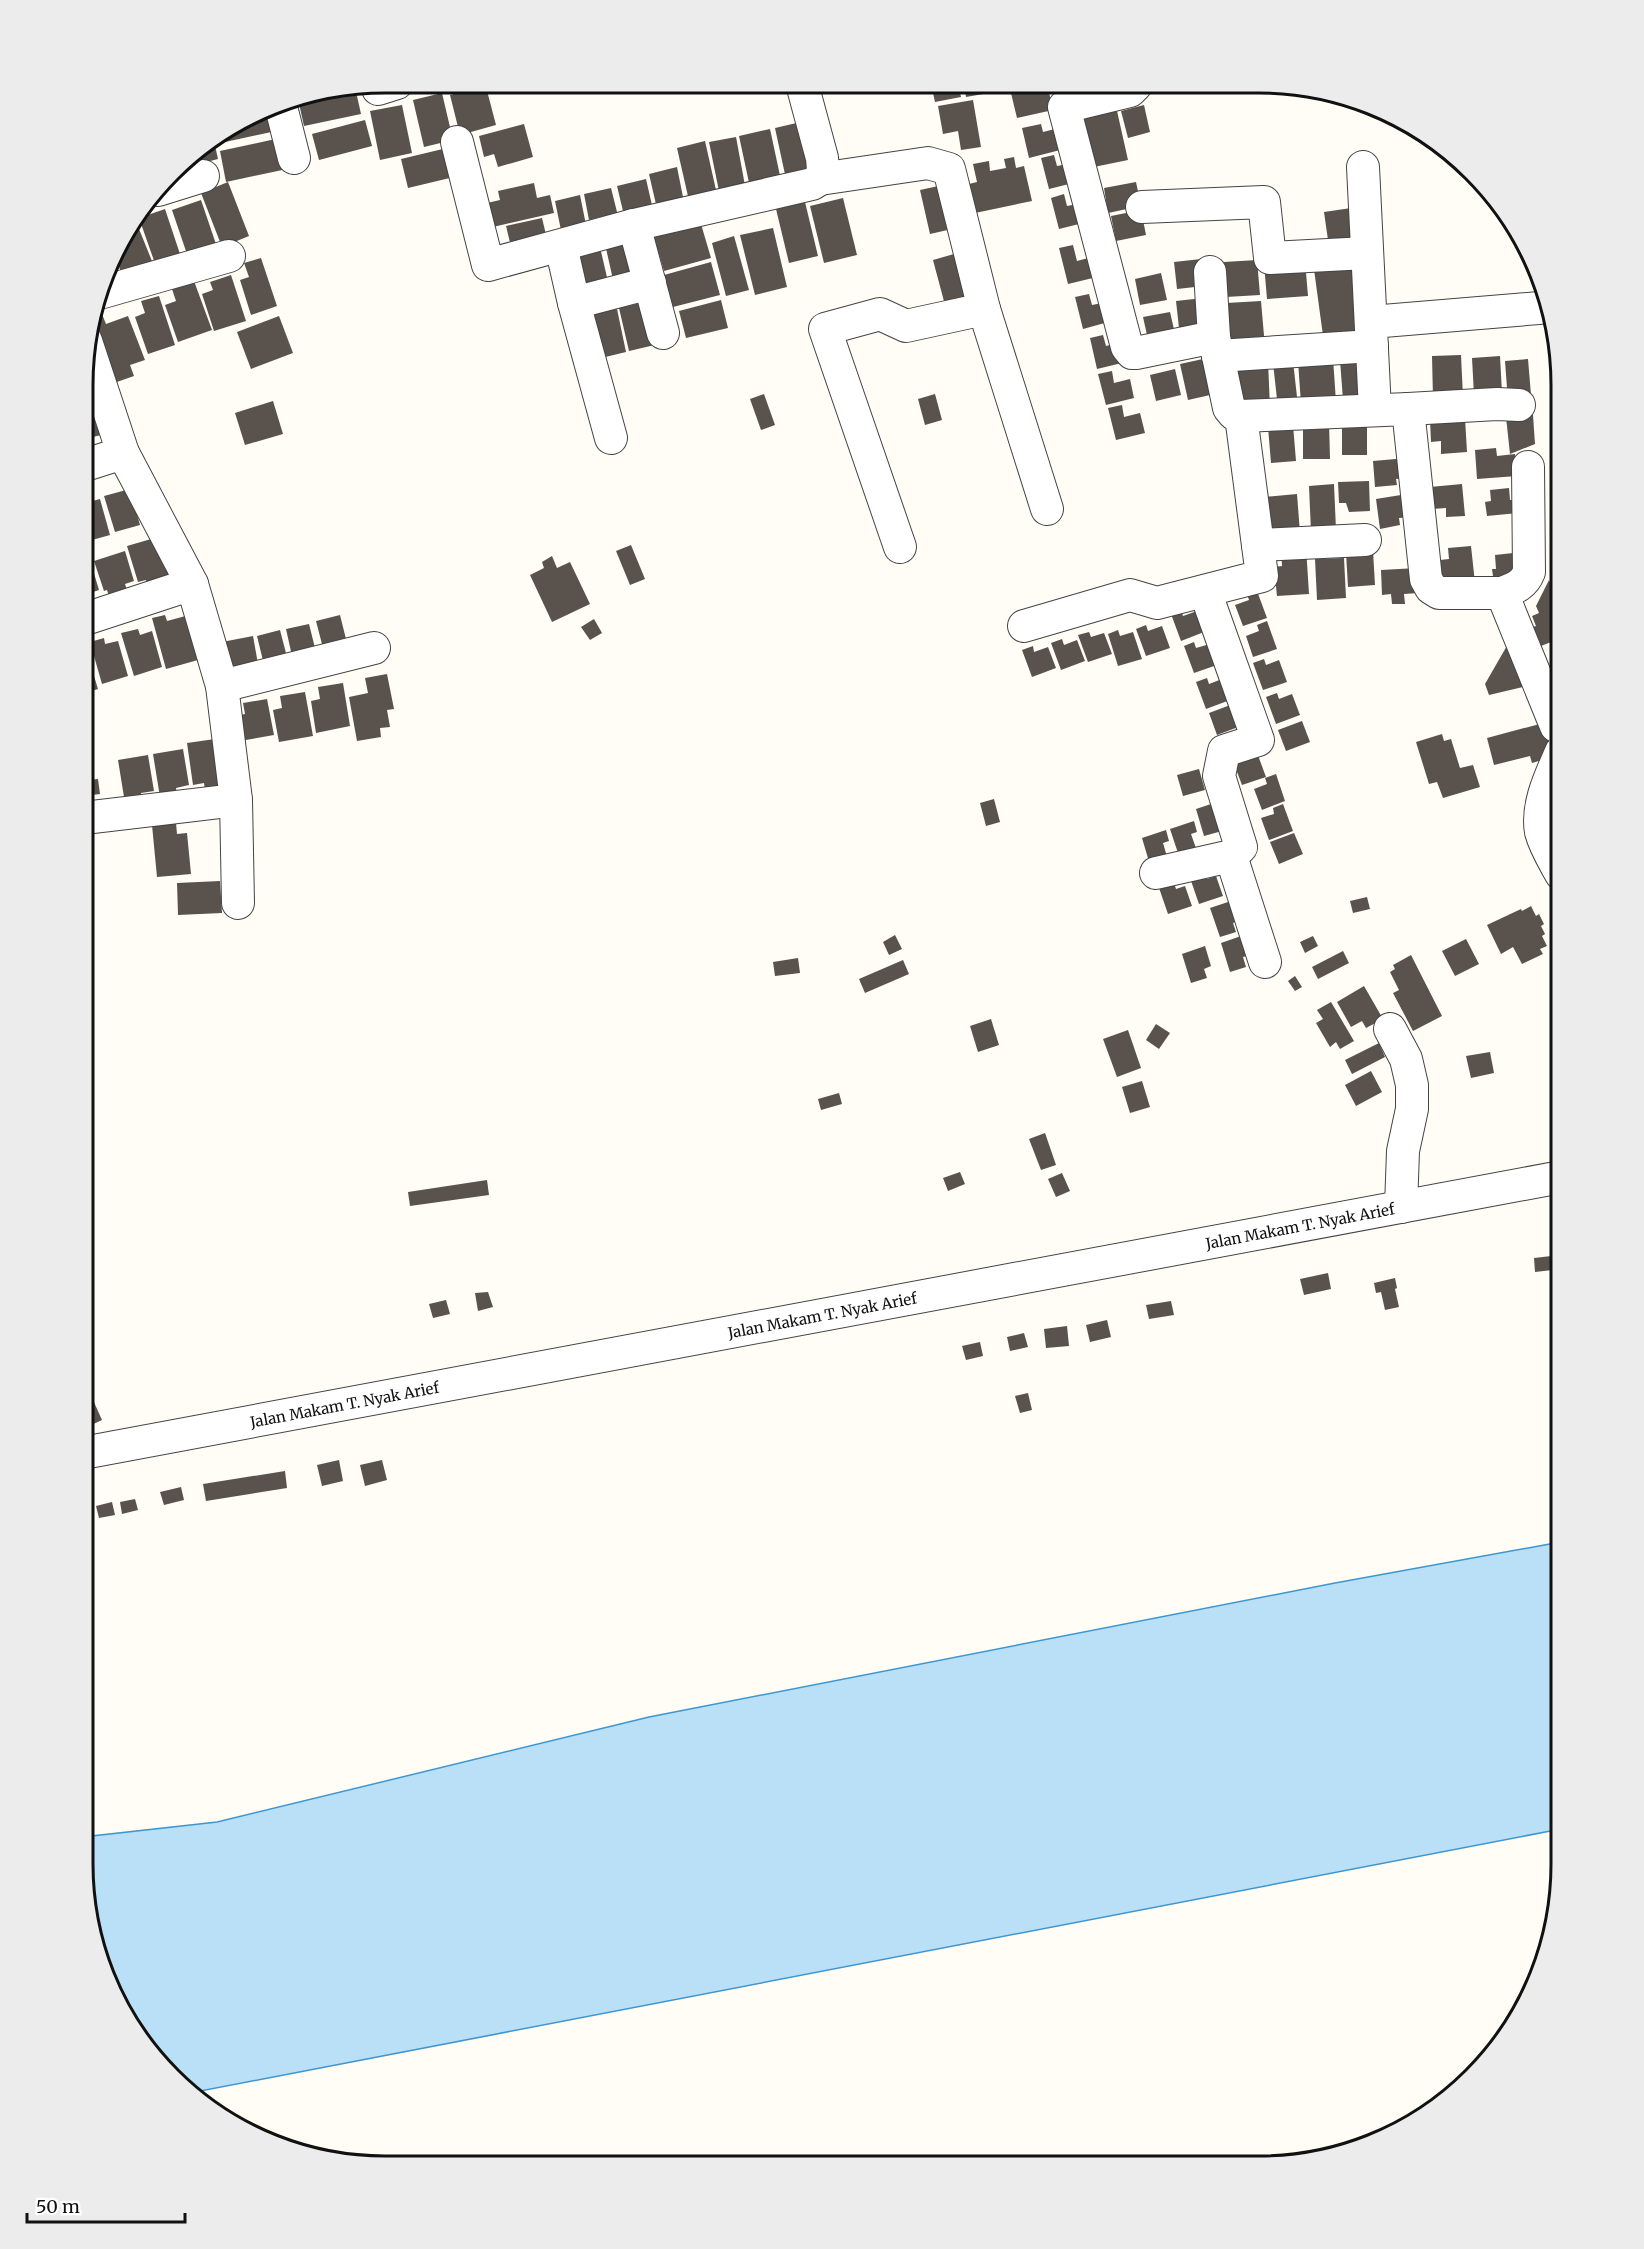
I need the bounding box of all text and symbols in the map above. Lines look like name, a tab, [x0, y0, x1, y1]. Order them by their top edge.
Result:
street label: Jalan Makam T. Nyak Arief	[1203, 1199, 1397, 1253]
street label: Jalan Makam T. Nyak Arief	[725, 1288, 920, 1342]
street label: Jalan Makam T. Nyak Arief	[247, 1377, 442, 1431]
scale bar	[27, 2186, 184, 2224]
text: 50 m	[36, 2195, 80, 2218]

